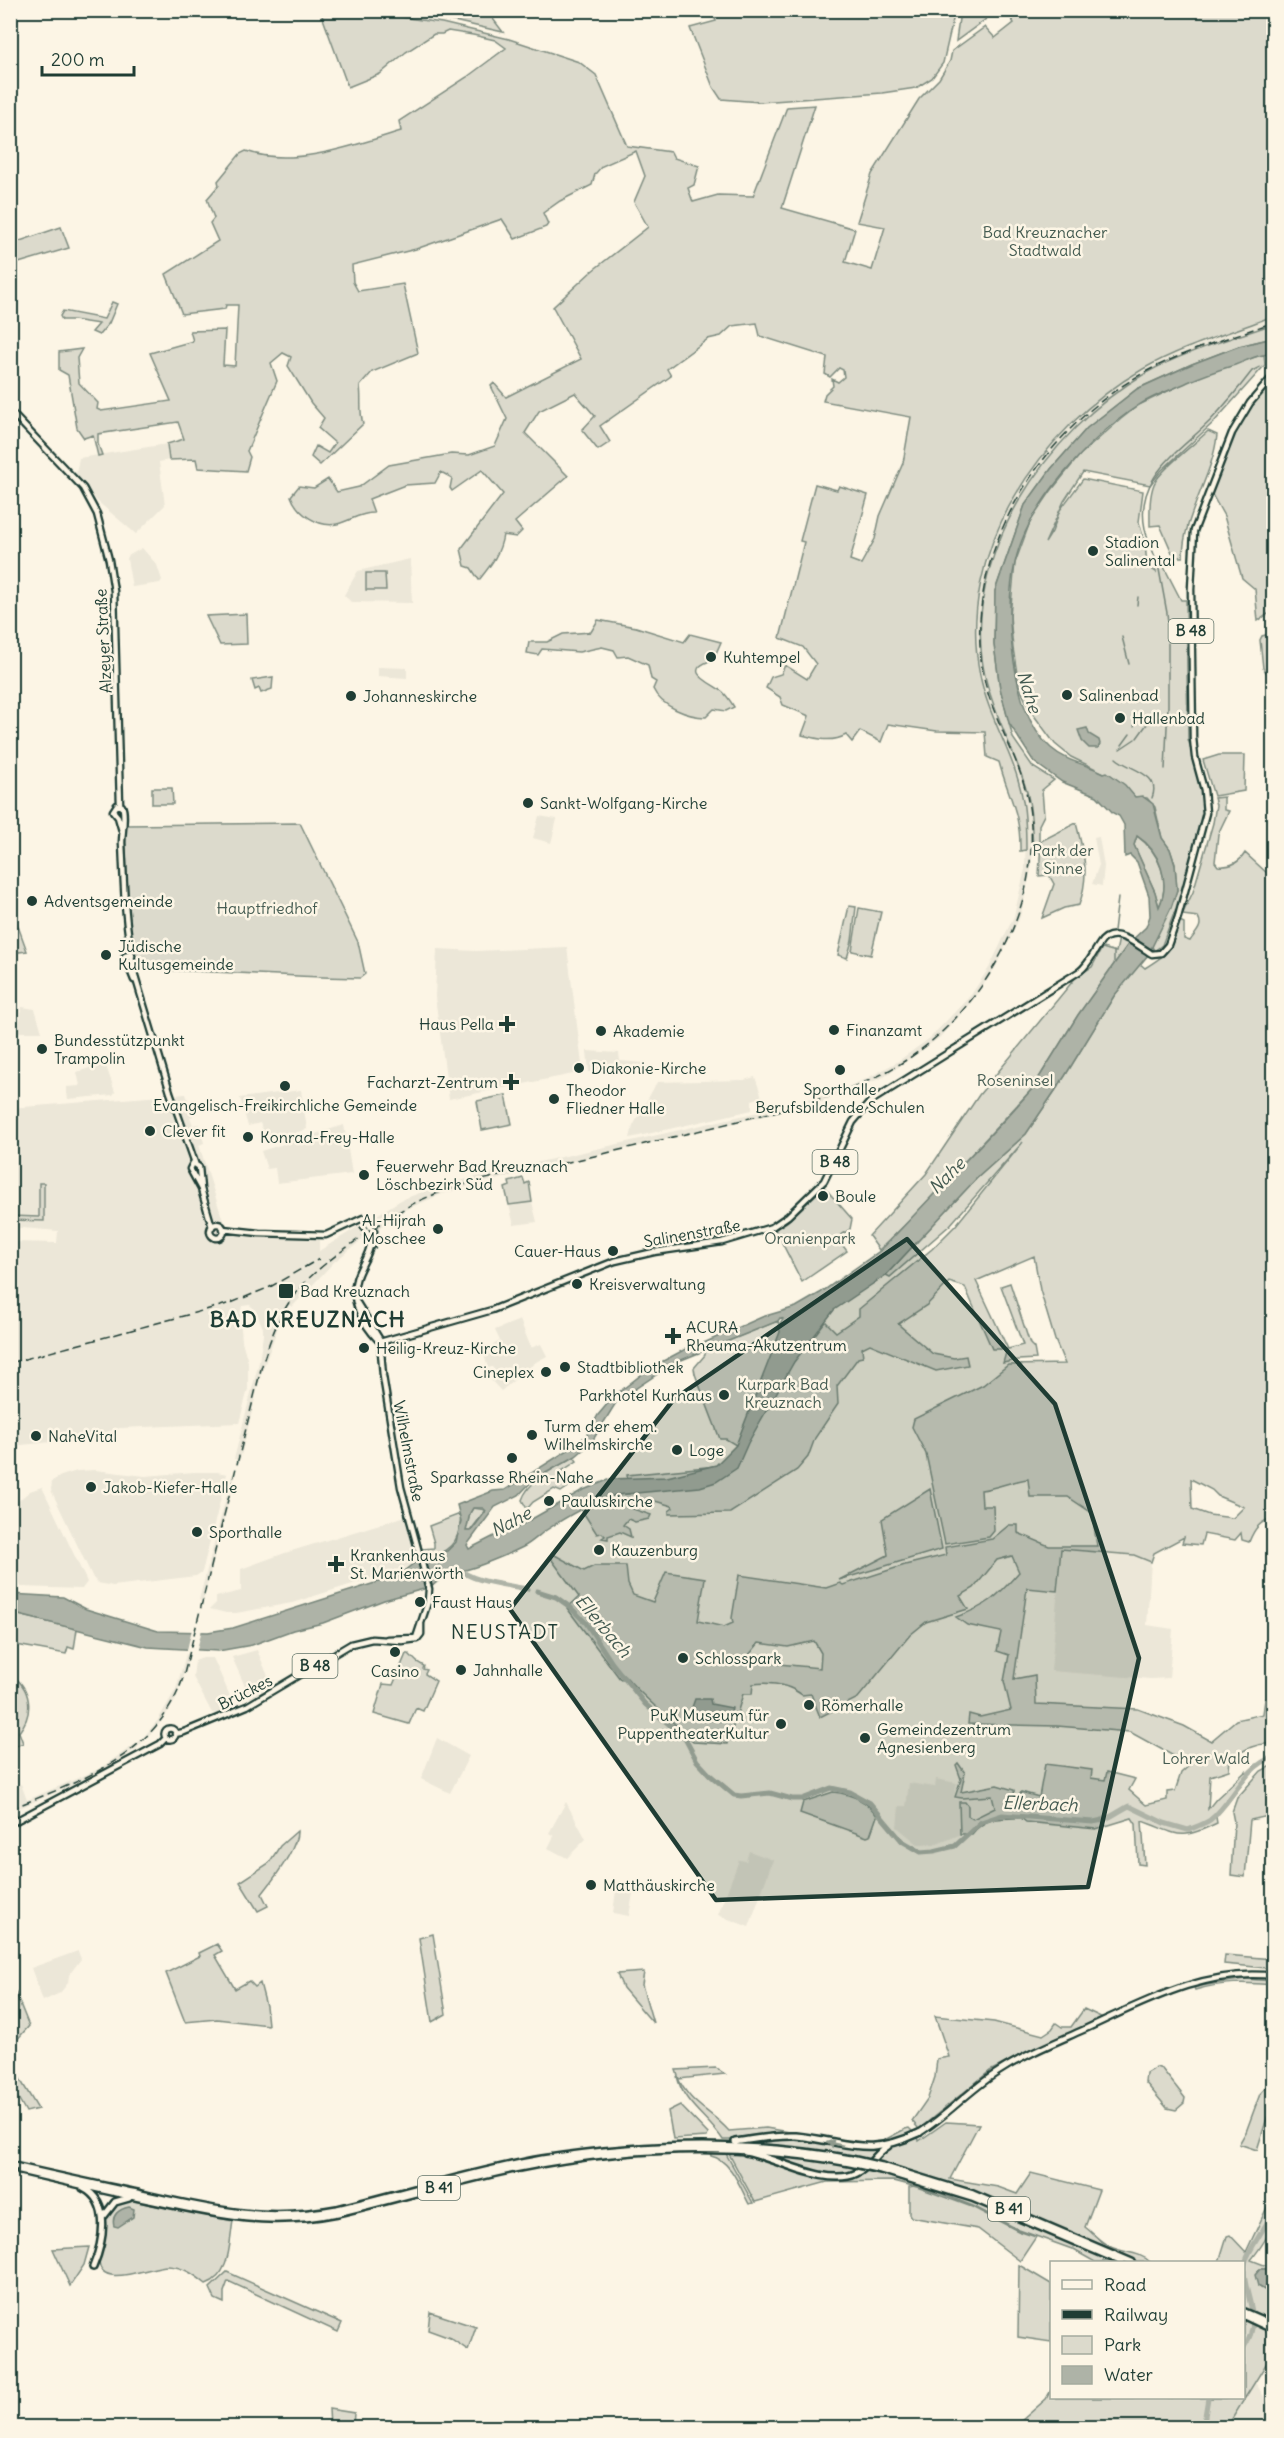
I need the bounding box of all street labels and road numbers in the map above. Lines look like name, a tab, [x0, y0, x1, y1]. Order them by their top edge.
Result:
street label: Alzeyer Straße	[90, 588, 116, 694]
road number: B 48	[1168, 619, 1214, 643]
road number: B 48	[812, 1150, 858, 1174]
street label: Salinenstraße	[642, 1215, 742, 1251]
street label: Wilhelmstraße	[389, 1399, 429, 1503]
road number: B 48	[292, 1654, 338, 1678]
street label: Brückes	[214, 1670, 276, 1714]
road number: B 41	[418, 2176, 460, 2200]
road number: B 41	[988, 2197, 1030, 2221]

